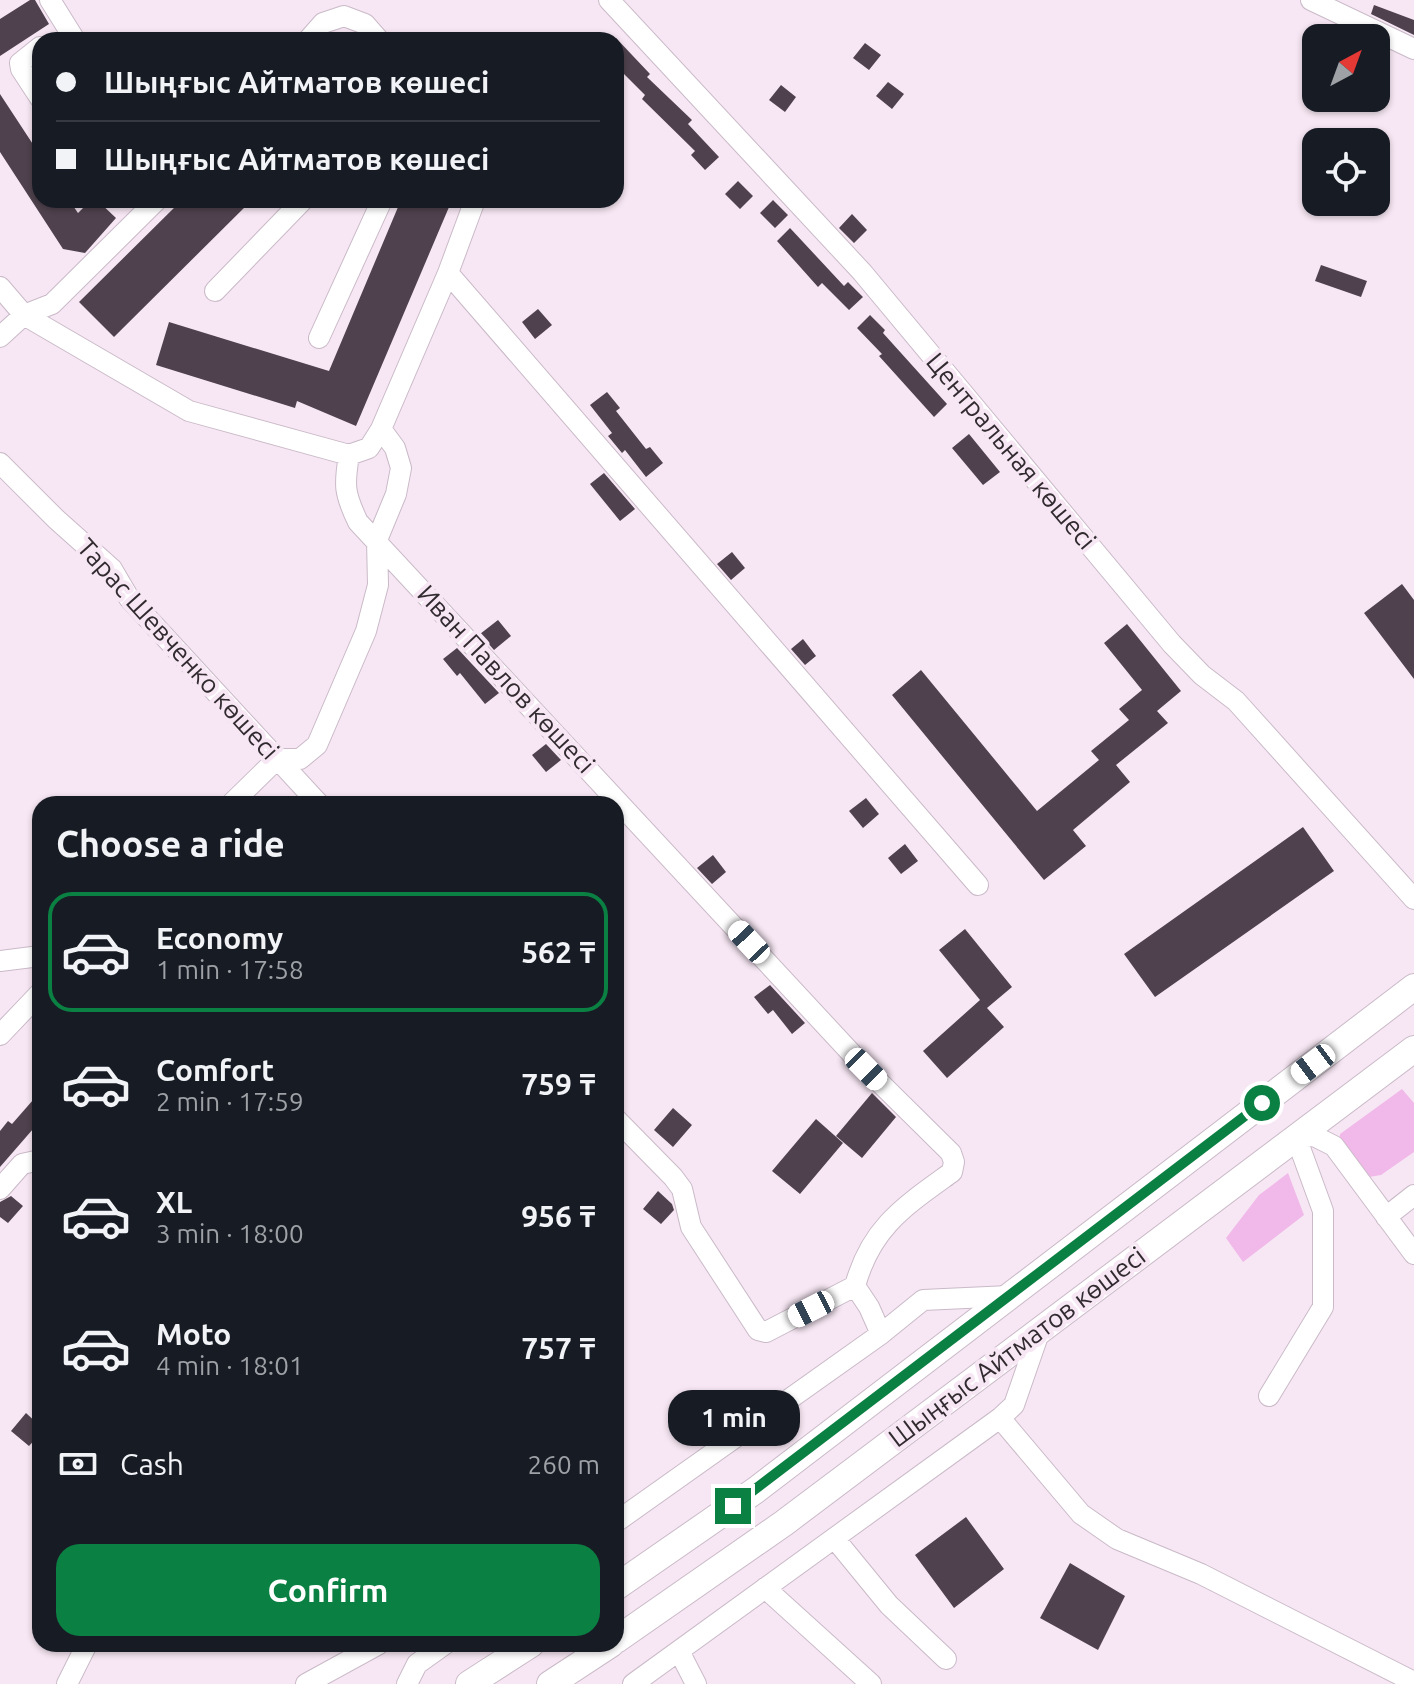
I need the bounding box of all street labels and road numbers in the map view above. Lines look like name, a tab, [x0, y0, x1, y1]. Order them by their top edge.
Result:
street label: Центральная көшесі	[921, 347, 1102, 555]
street label: Тарас Шевченко көшесі	[72, 532, 285, 765]
street label: Иван Павлов көшесі	[412, 579, 601, 778]
street label: Шыңғыс Айтматов көшесі	[883, 1241, 1150, 1452]

